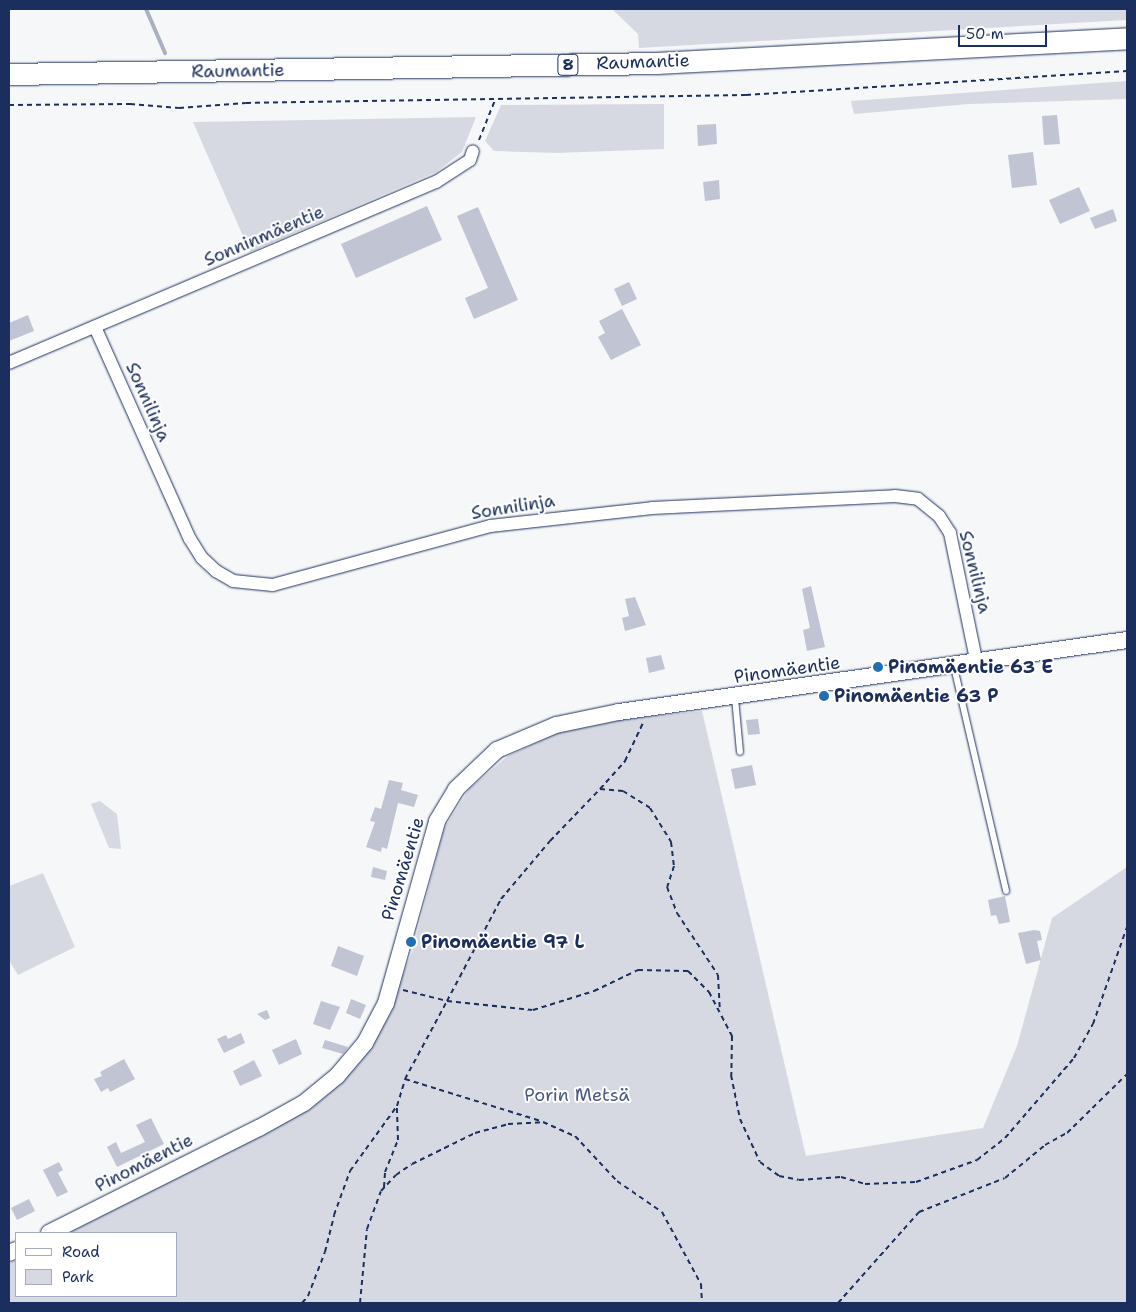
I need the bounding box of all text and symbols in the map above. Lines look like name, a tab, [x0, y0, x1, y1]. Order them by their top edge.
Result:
scale bar	[961, 15, 1050, 47]
text: 50 m	[966, 24, 1004, 44]
street label: Raumantie	[596, 50, 690, 74]
road number: 8	[557, 52, 579, 78]
street label: Raumantie	[191, 59, 285, 83]
street label: Sonninmäentie	[201, 201, 327, 271]
street label: Sonnilinja	[121, 359, 175, 445]
street label: Sonnilinja	[470, 490, 556, 524]
street label: Sonnilinja	[954, 528, 996, 616]
street label: Pinomäentie	[733, 652, 841, 688]
place label: Pinomäentie 63 E	[888, 656, 1053, 678]
marker: Pinomäentie 63 E	[872, 661, 884, 673]
place label: Pinomäentie 63 P	[834, 685, 998, 707]
marker: Pinomäentie 63 P	[818, 690, 830, 702]
street label: Pinomäentie	[377, 815, 429, 923]
place label: Pinomäentie 97 L	[421, 931, 584, 953]
marker: Pinomäentie 97 L	[405, 936, 417, 948]
park label: Porin Metsä	[524, 1084, 630, 1106]
street label: Pinomäentie	[91, 1129, 197, 1197]
legend	[15, 1232, 178, 1297]
text: Road	[62, 1242, 100, 1262]
text: Park	[62, 1267, 94, 1287]

